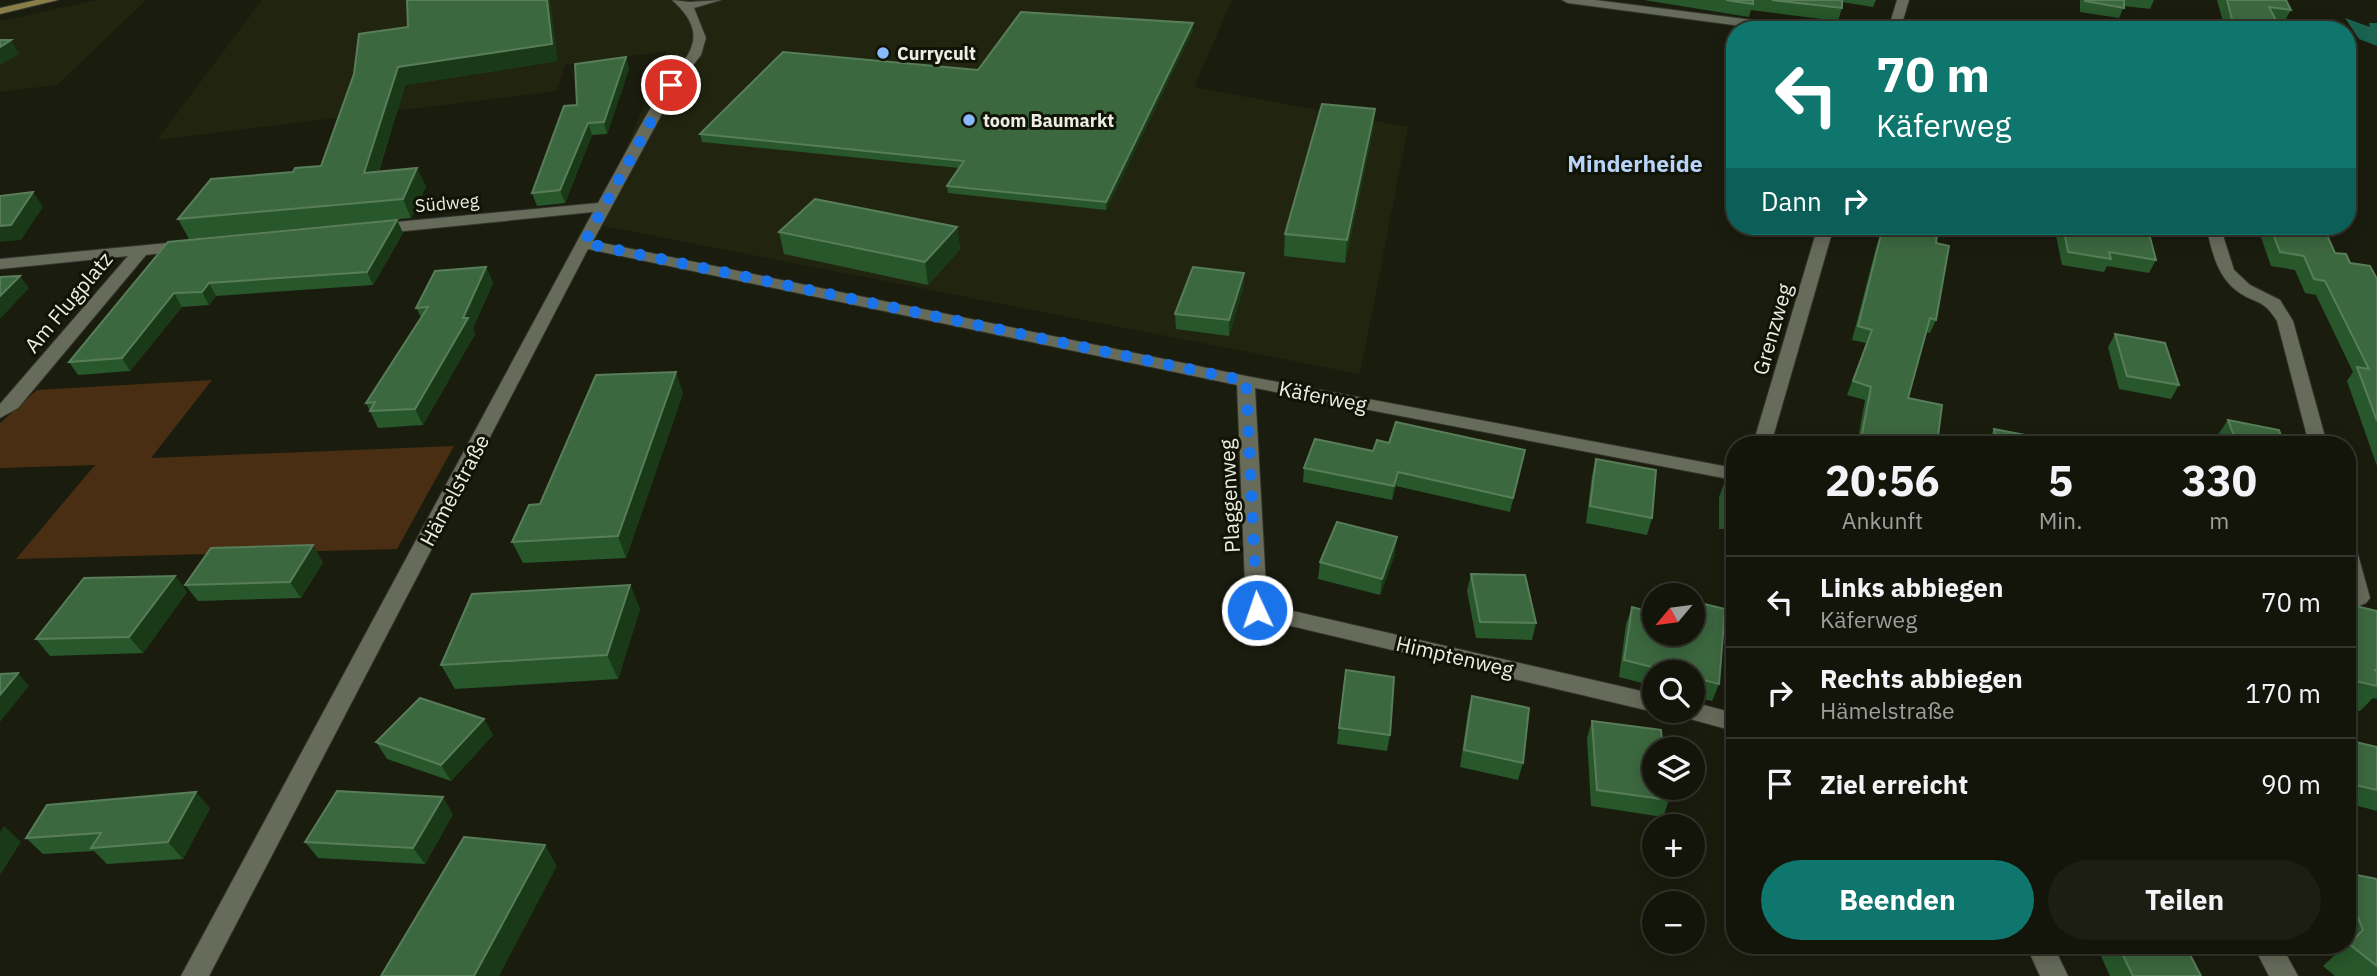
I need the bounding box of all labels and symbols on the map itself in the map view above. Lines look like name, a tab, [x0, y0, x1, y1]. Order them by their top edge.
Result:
place label: Currycult	[897, 42, 976, 65]
marker: Currycult	[875, 45, 891, 61]
pin	[641, 55, 701, 115]
place label: toom Baumarkt	[983, 109, 1114, 132]
marker: toom Baumarkt	[961, 112, 977, 128]
district label: Minderheide	[1567, 148, 1703, 178]
street label: Südweg	[414, 189, 480, 217]
street label: Am Flugplatz	[18, 246, 119, 358]
street label: Grenzweg	[1746, 280, 1798, 378]
street label: Käferweg	[1277, 374, 1369, 418]
street label: Hämelstraße	[413, 429, 495, 551]
street label: Plaggenweg	[1212, 438, 1246, 554]
position arrow	[1220, 573, 1294, 647]
north arrow	[1642, 583, 1704, 646]
street label: Himptenweg	[1394, 629, 1516, 683]

